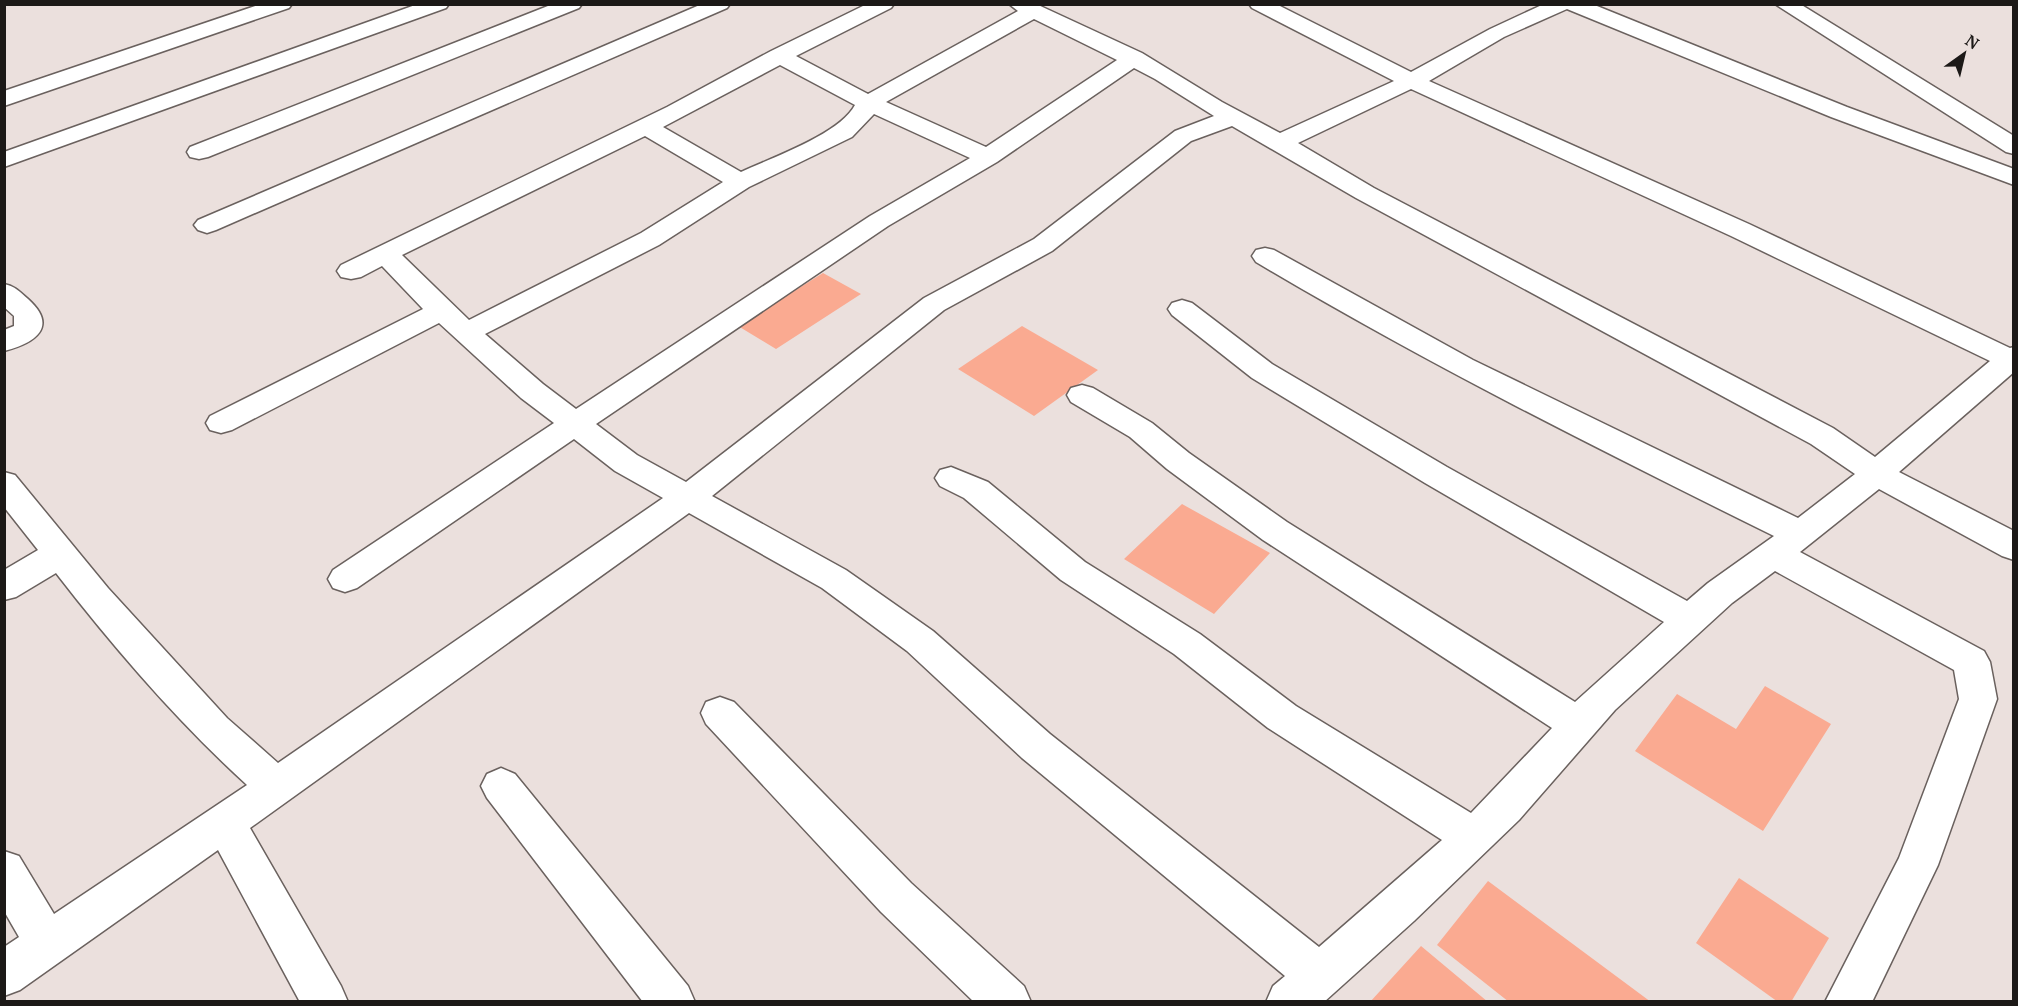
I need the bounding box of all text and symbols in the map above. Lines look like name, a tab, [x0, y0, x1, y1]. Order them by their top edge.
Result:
north arrow	[1934, 24, 1994, 84]
text: N	[1961, 29, 1984, 54]

